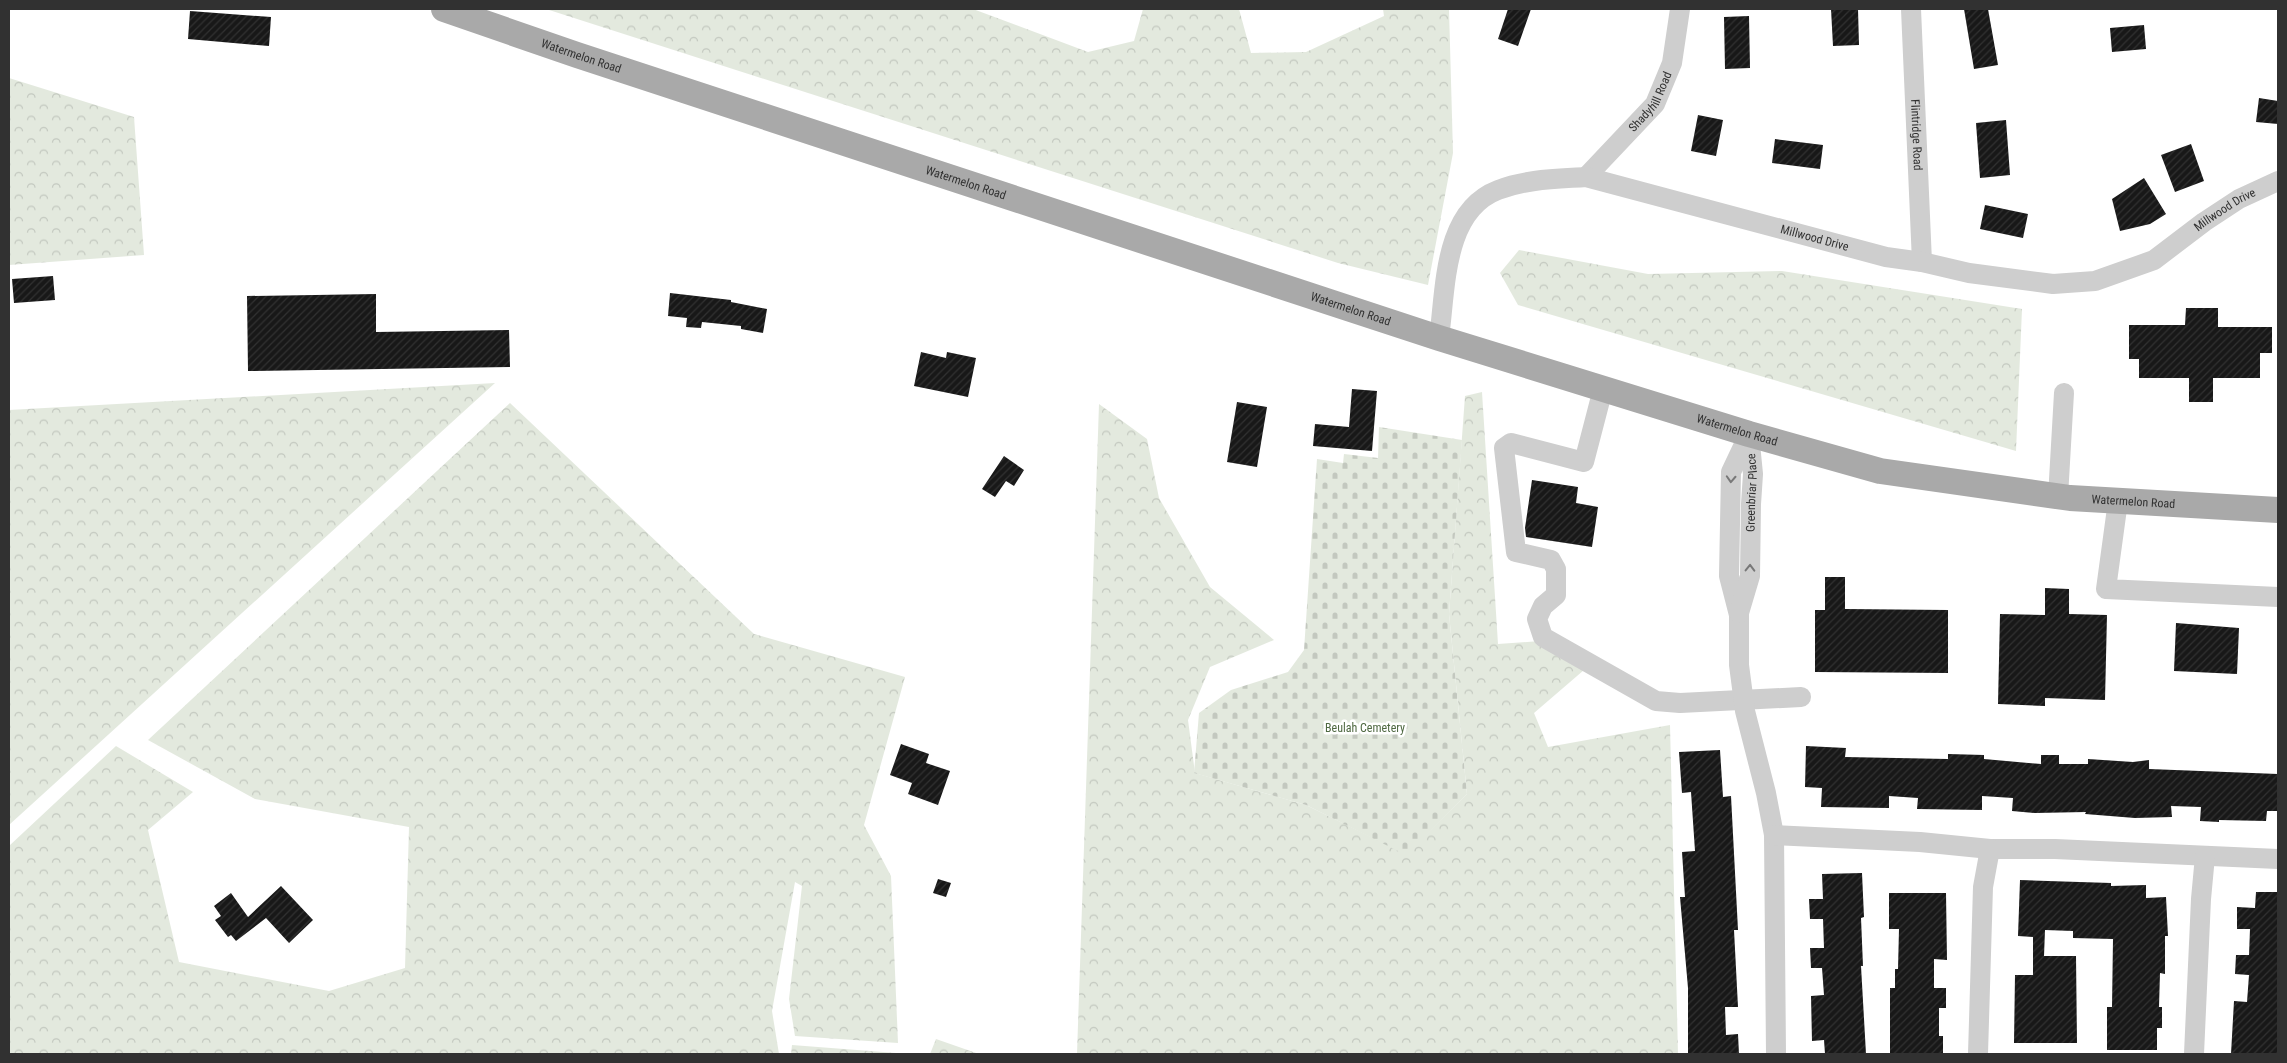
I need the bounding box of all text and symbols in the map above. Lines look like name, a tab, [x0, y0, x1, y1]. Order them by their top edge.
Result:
street label: Watermelon Road	[539, 36, 623, 76]
street label: Shadyhill Road	[1626, 69, 1675, 134]
street label: Flintridge Road	[1908, 99, 1925, 171]
street label: Watermelon Road	[924, 163, 1008, 202]
street label: Millwood Drive	[2191, 185, 2258, 234]
street label: Millwood Drive	[1779, 222, 1851, 254]
street label: Watermelon Road	[1309, 289, 1393, 329]
street label: Watermelon Road	[1695, 411, 1779, 449]
street label: Greenbriar Place	[1744, 452, 1760, 532]
one-way arrow	[1726, 475, 1737, 483]
street label: Watermelon Road	[2091, 492, 2176, 511]
one-way arrow	[1745, 564, 1755, 572]
park label: Beulah Cemetery	[1325, 721, 1405, 735]

